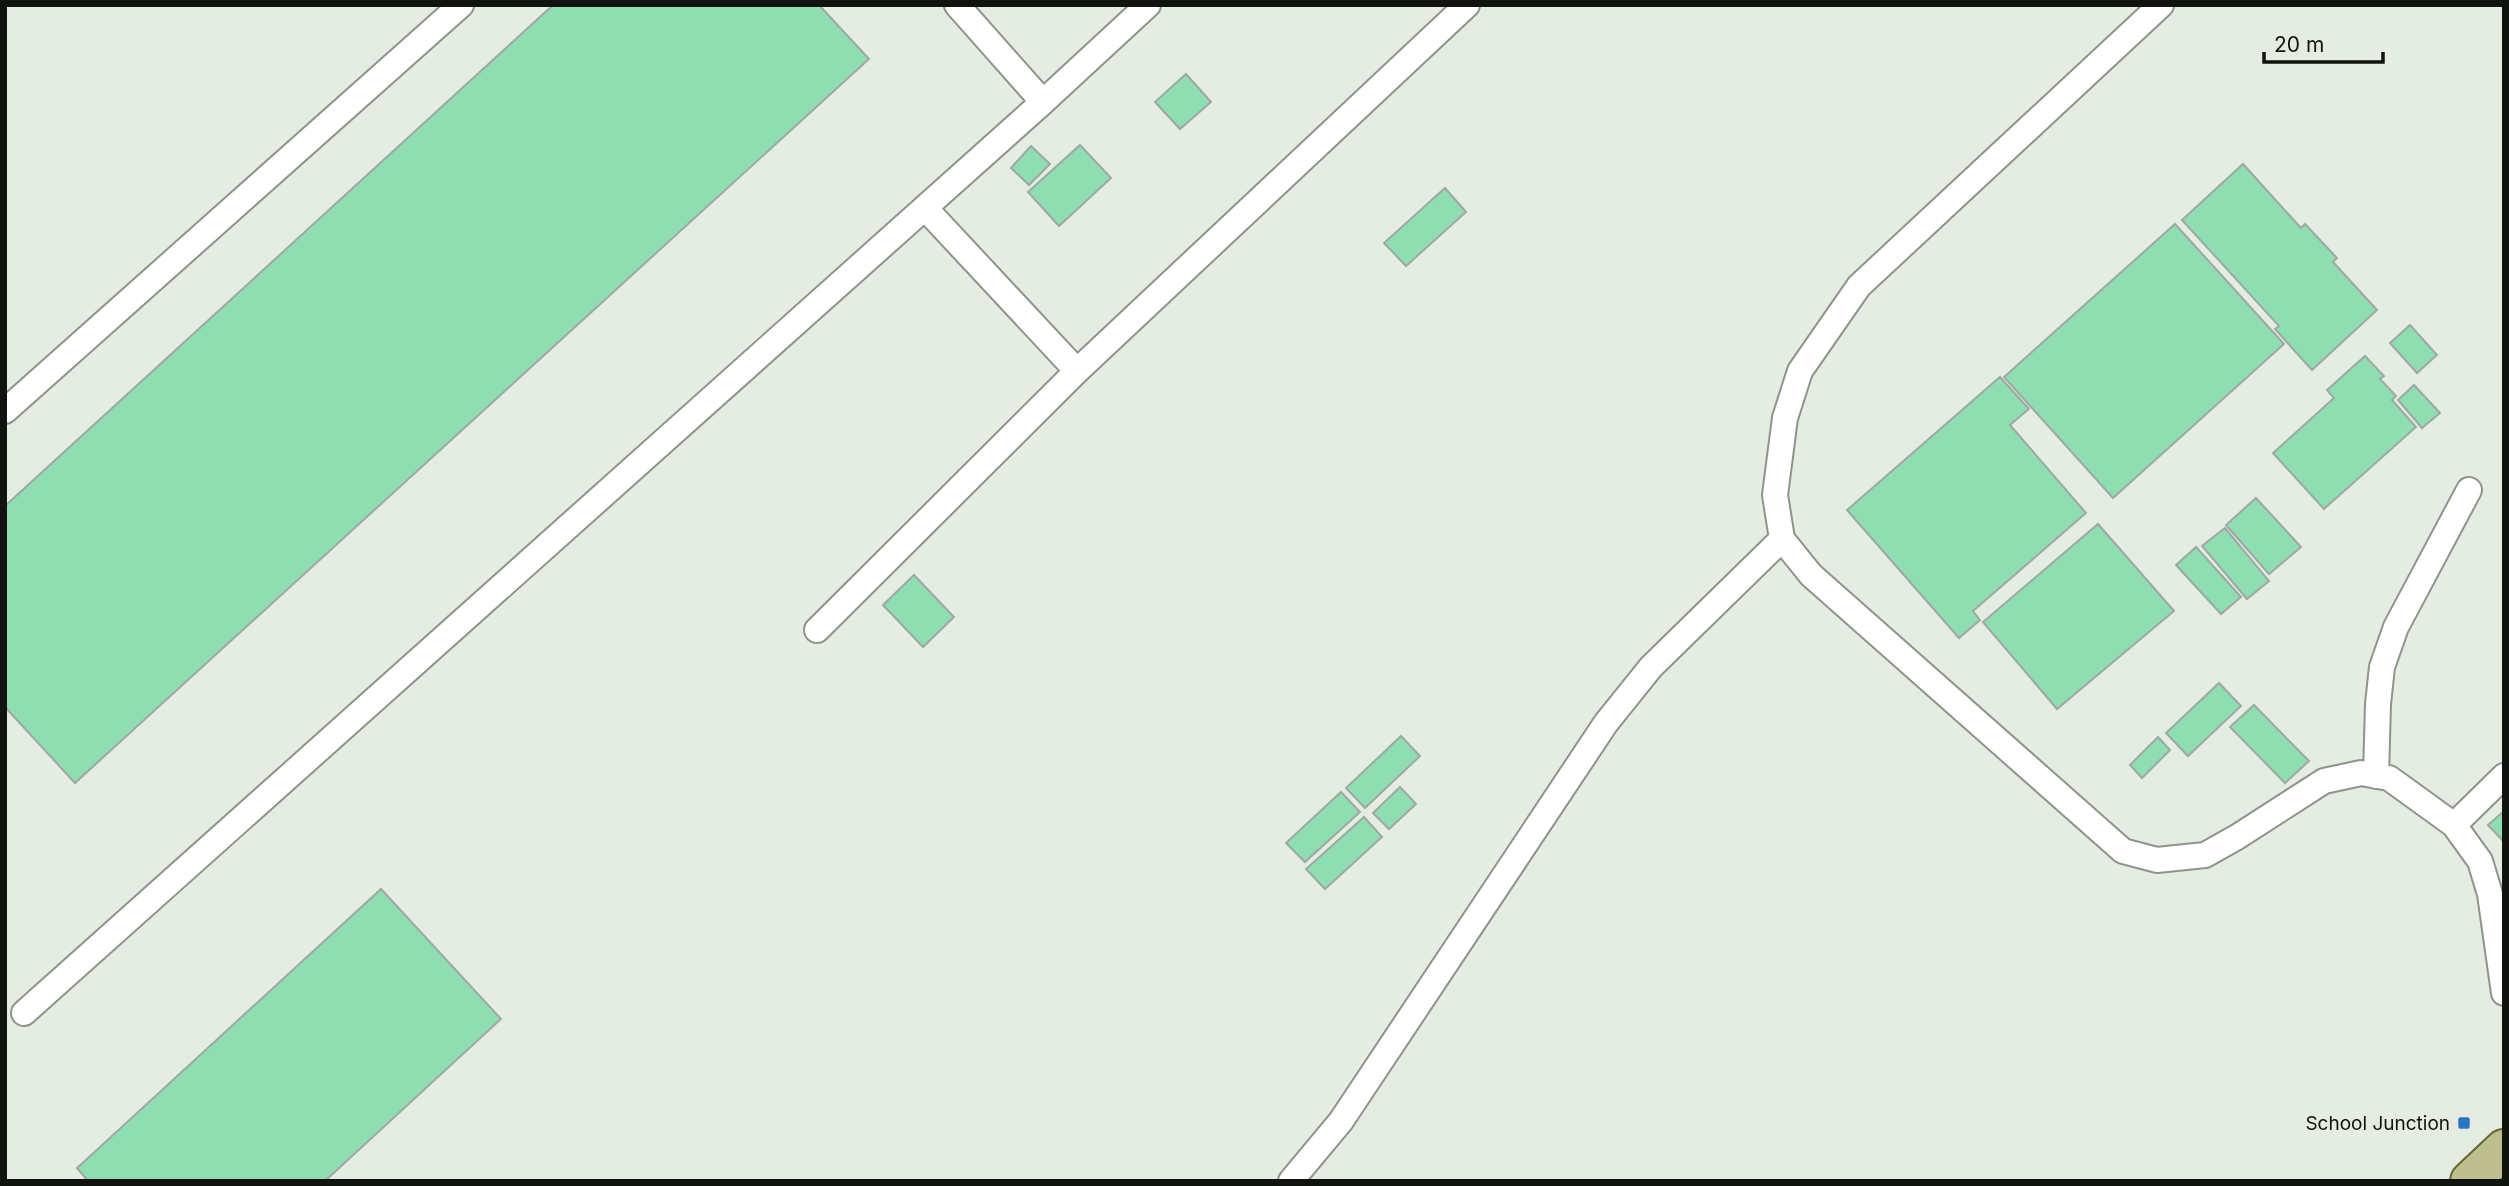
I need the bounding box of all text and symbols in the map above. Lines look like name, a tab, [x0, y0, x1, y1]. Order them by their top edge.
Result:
scale bar	[2264, 21, 2383, 65]
text: 20 m	[2274, 32, 2324, 57]
place label: School Junction	[2305, 1112, 2450, 1135]
marker: School Junction	[2456, 1115, 2472, 1131]

